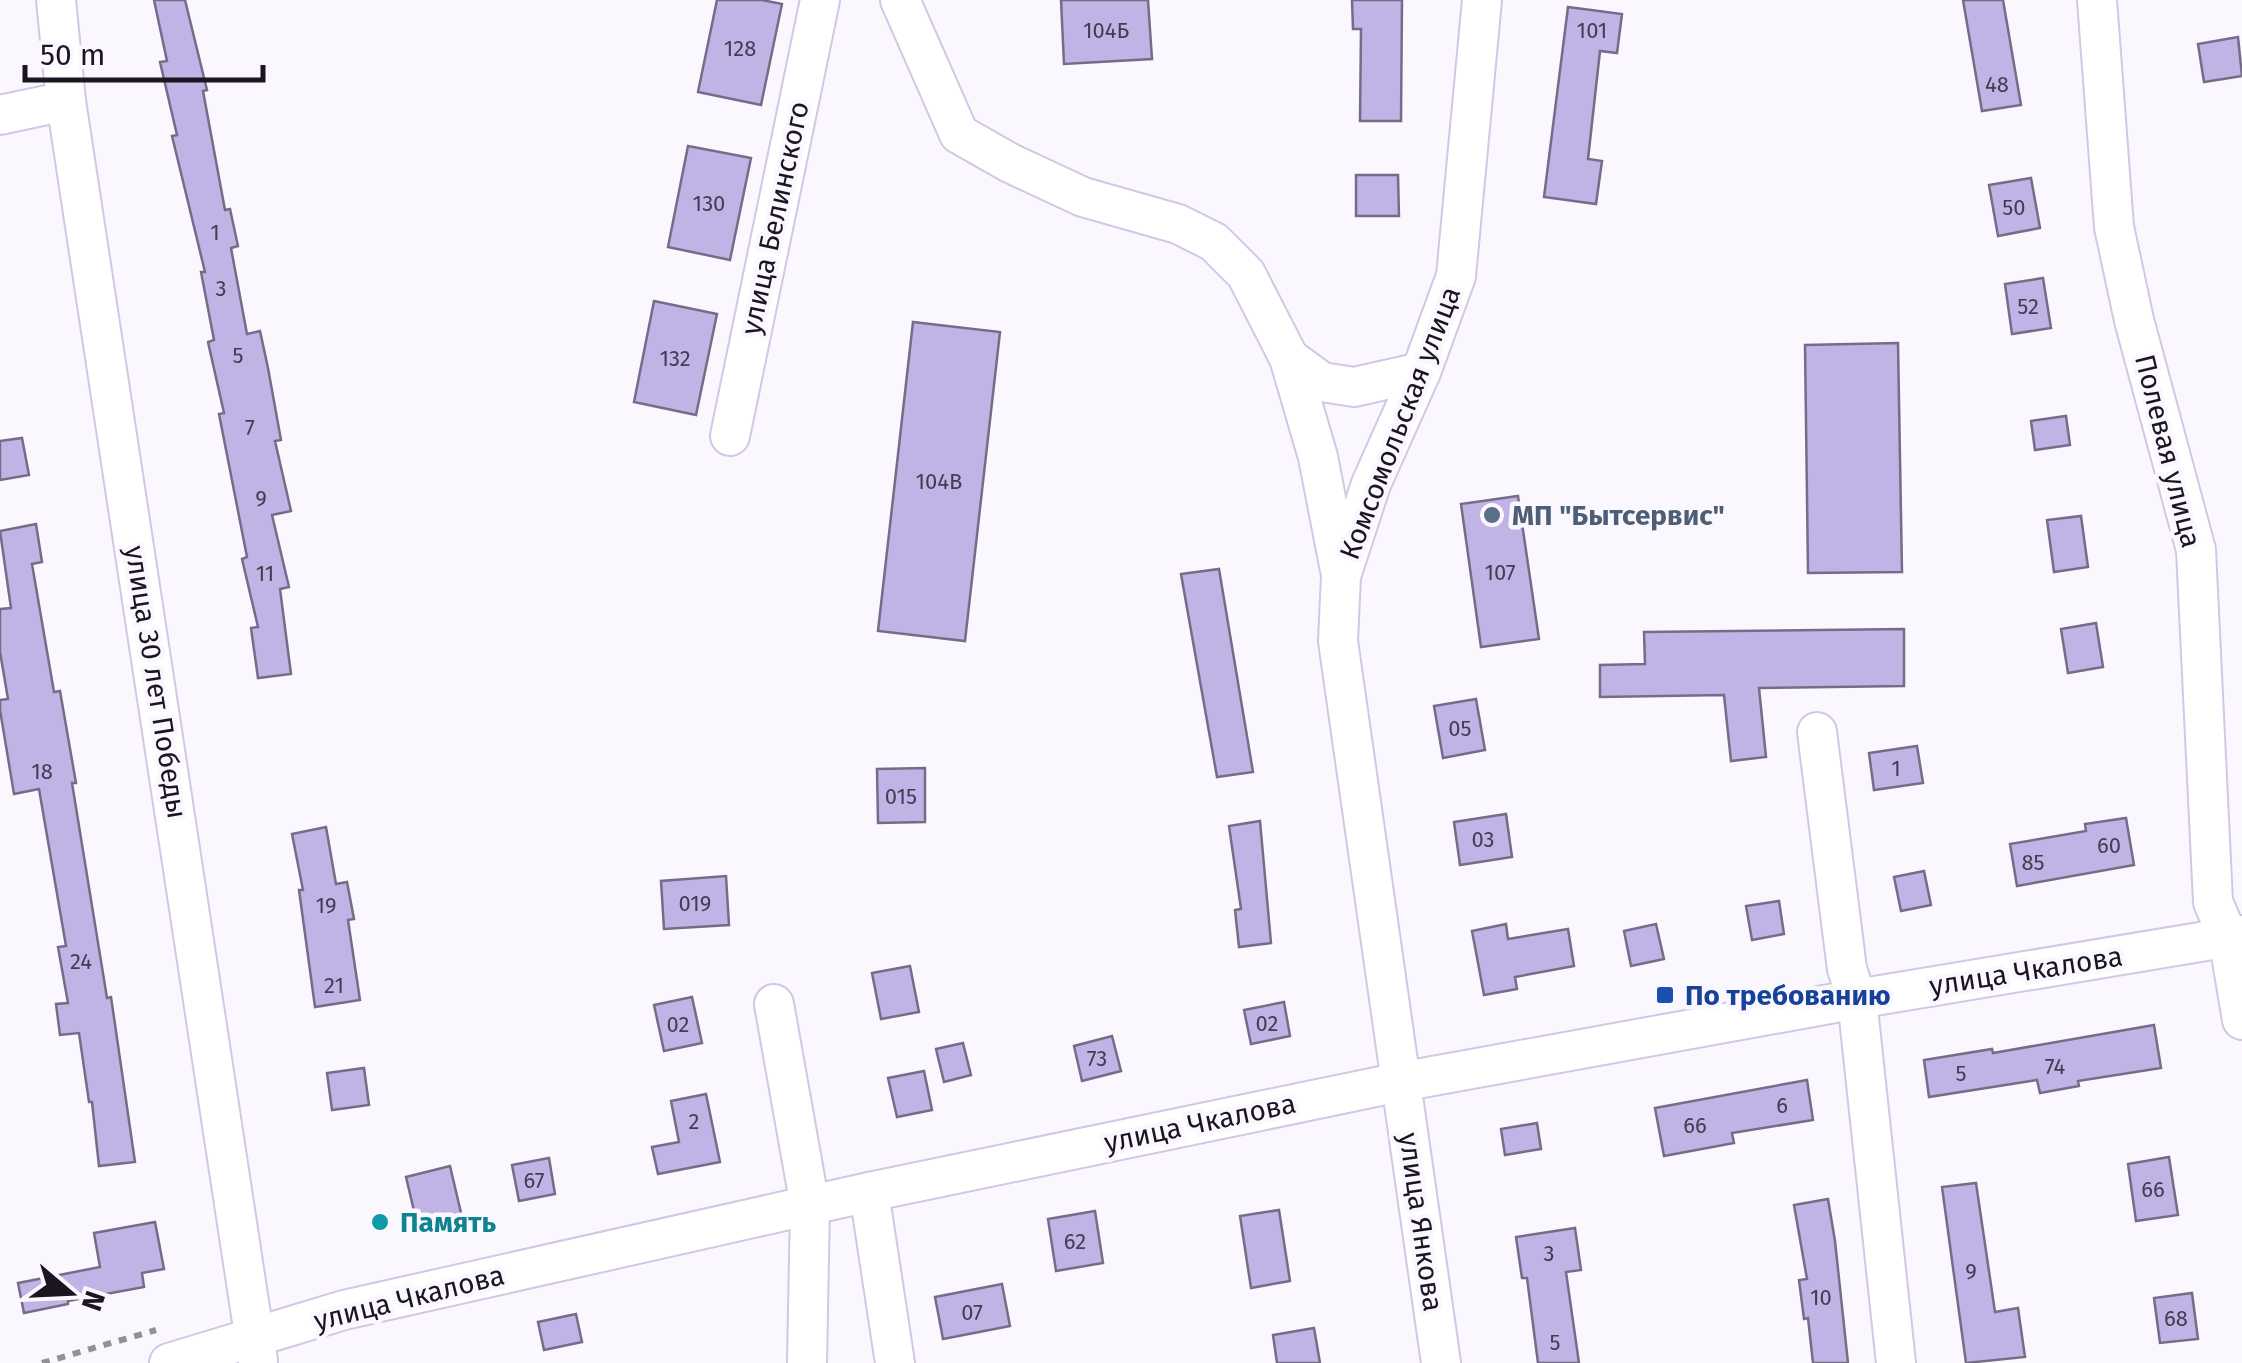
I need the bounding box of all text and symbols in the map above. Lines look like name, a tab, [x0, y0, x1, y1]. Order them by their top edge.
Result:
house number: 104Б	[1083, 17, 1129, 44]
house number: 101	[1577, 17, 1607, 44]
scale bar	[25, 20, 262, 82]
house number: 128	[724, 35, 756, 62]
text: 50 m	[40, 37, 105, 73]
house number: 48	[1985, 71, 2009, 98]
street label: улица Белинского	[734, 98, 816, 338]
house number: 130	[693, 190, 725, 217]
house number: 50	[2002, 194, 2026, 221]
house number: 1	[210, 219, 220, 246]
house number: 3	[216, 275, 226, 302]
street label: Комсомольская улица	[1333, 282, 1467, 564]
house number: 52	[2017, 293, 2039, 320]
house number: 5	[232, 342, 244, 369]
house number: 132	[659, 345, 691, 372]
street label: Полевая улица	[2128, 351, 2208, 551]
house number: 7	[245, 414, 255, 441]
house number: 104В	[916, 468, 962, 495]
house number: 9	[255, 485, 267, 512]
place label: МП "Бытсервис"	[1512, 499, 1725, 532]
marker: МП "Бытсервис"	[1481, 504, 1503, 526]
street label: улица 30 лет Победы	[118, 543, 194, 821]
house number: 107	[1484, 559, 1516, 586]
house number: 11	[256, 560, 274, 587]
house number: 05	[1448, 715, 1472, 742]
house number: 1	[1891, 755, 1901, 782]
house number: 18	[31, 758, 53, 785]
house number: 015	[885, 783, 917, 810]
house number: 03	[1471, 826, 1495, 853]
house number: 60	[2097, 832, 2121, 859]
house number: 85	[2021, 849, 2045, 876]
house number: 019	[679, 890, 711, 917]
house number: 19	[315, 892, 337, 919]
street label: улица Чкалова	[1927, 939, 2125, 1003]
house number: 24	[70, 948, 92, 975]
house number: 21	[324, 972, 344, 999]
place label: По требованию	[1685, 979, 1891, 1012]
marker: По требованию	[1654, 984, 1676, 1006]
house number: 02	[1256, 1010, 1278, 1037]
house number: 02	[667, 1011, 689, 1038]
house number: 73	[1087, 1045, 1107, 1072]
house number: 74	[2045, 1053, 2066, 1080]
house number: 5	[1955, 1060, 1967, 1087]
street label: улица Чкалова	[1101, 1087, 1299, 1159]
house number: 6	[1776, 1092, 1788, 1119]
house number: 2	[689, 1108, 699, 1135]
house number: 66	[1683, 1112, 1707, 1139]
street label: улица Янкова	[1392, 1130, 1450, 1314]
house number: 67	[524, 1167, 545, 1194]
house number: 66	[2141, 1176, 2165, 1203]
place label: Память	[400, 1206, 497, 1239]
marker: Память	[369, 1211, 391, 1233]
house number: 62	[1064, 1228, 1086, 1255]
house number: 3	[1544, 1240, 1554, 1267]
north arrow	[20, 1243, 120, 1343]
street label: улица Чкалова	[310, 1258, 508, 1338]
house number: 9	[1965, 1258, 1977, 1285]
house number: 10	[1810, 1284, 1832, 1311]
text: N	[75, 1287, 112, 1315]
house number: 07	[961, 1299, 983, 1326]
house number: 68	[2164, 1305, 2188, 1332]
house number: 5	[1549, 1329, 1561, 1356]

